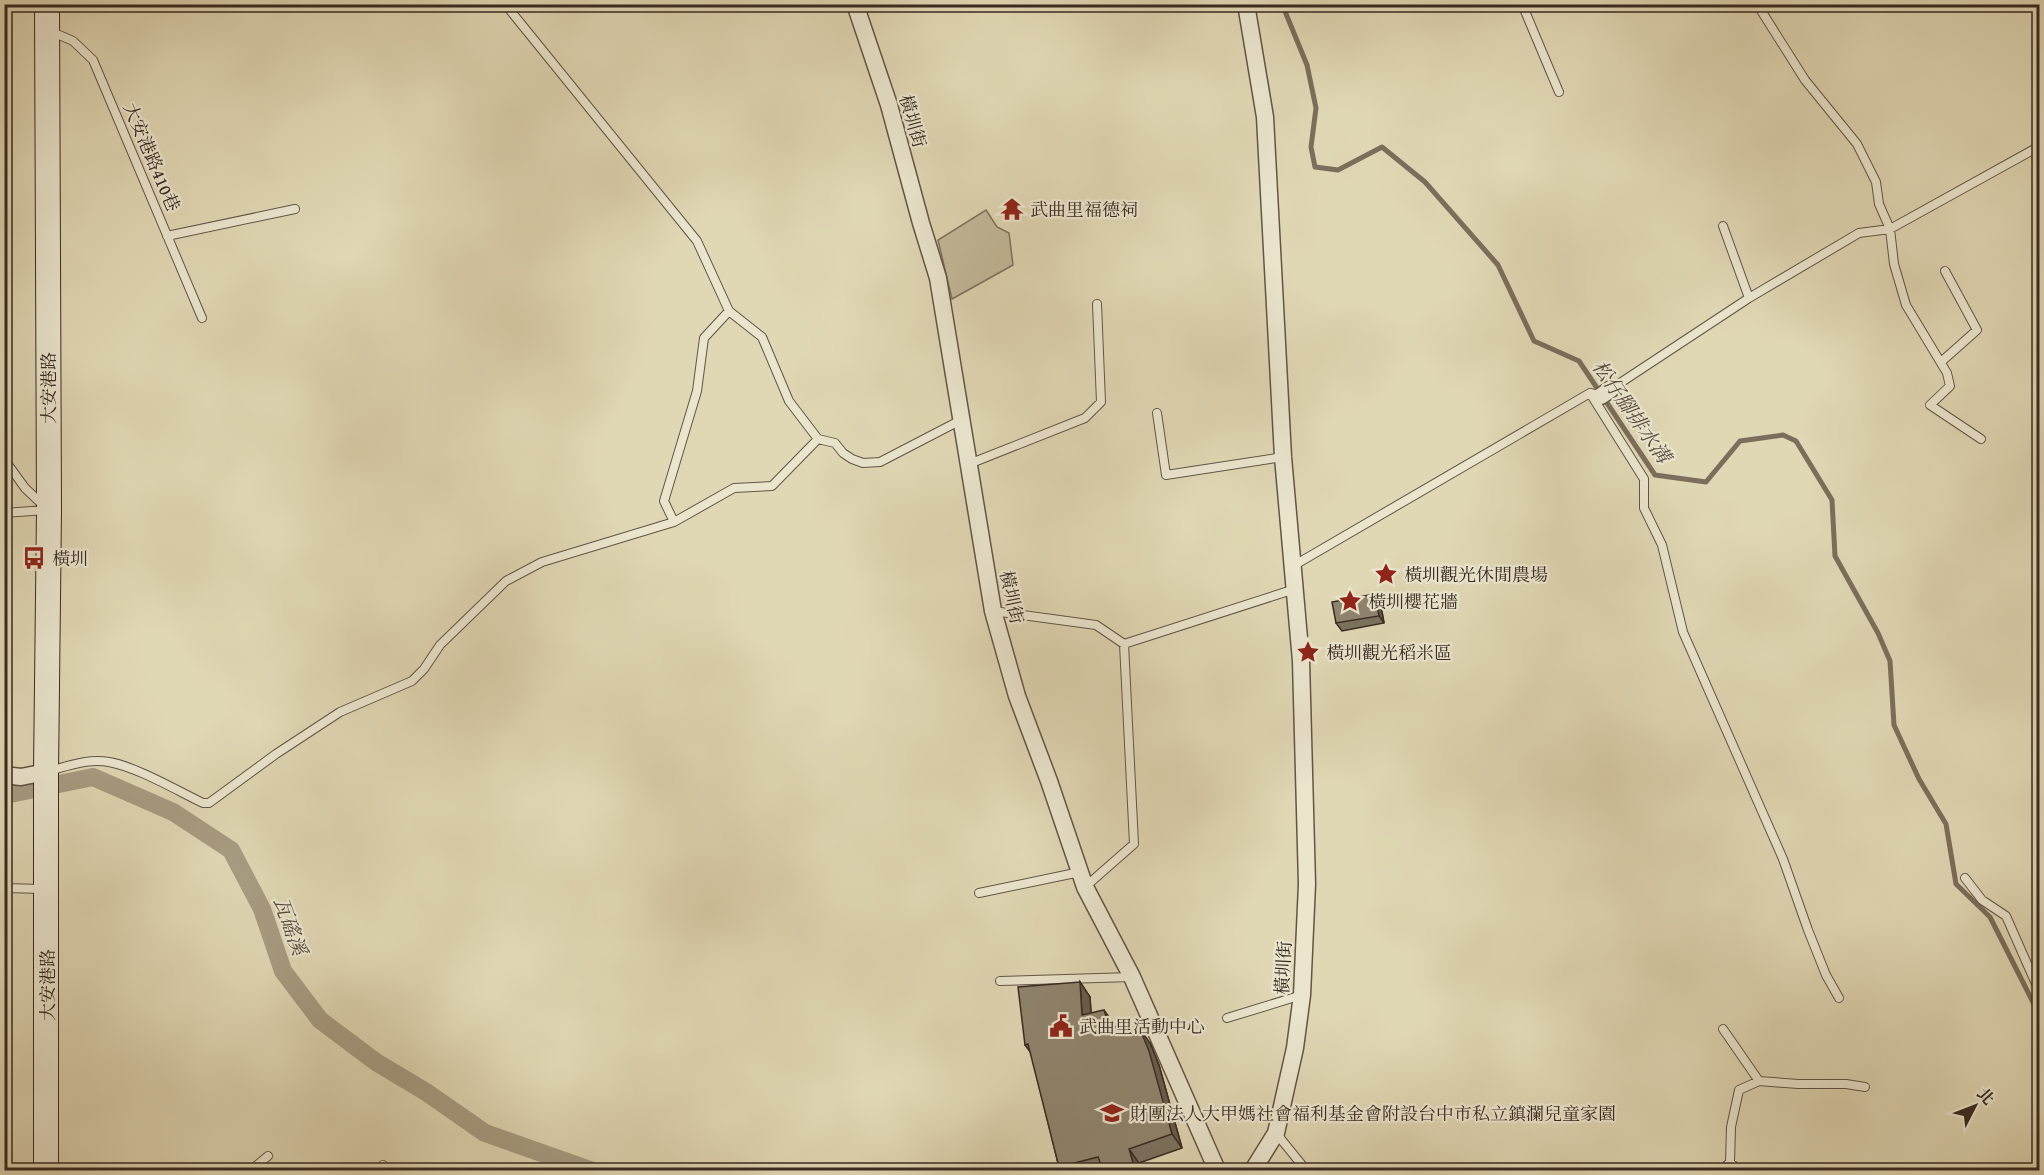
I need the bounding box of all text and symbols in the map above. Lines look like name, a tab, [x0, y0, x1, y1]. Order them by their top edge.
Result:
street label: 橫圳街	[893, 91, 933, 151]
street label: 大安港路410巷	[117, 98, 187, 216]
temple icon: 武曲里福德祠	[999, 196, 1025, 222]
place label: 武曲里福德祠	[1030, 196, 1138, 223]
street label: 大安港路	[35, 352, 62, 424]
water label: 松仔腳排水溝	[1586, 354, 1680, 471]
bus stop icon: 橫圳	[21, 545, 47, 571]
place label: 橫圳	[52, 545, 88, 572]
place icon: 橫圳觀光休閒農場	[1373, 561, 1399, 587]
place label: 橫圳觀光休閒農場	[1404, 561, 1548, 588]
street label: 橫圳街	[993, 568, 1031, 626]
place icon: 橫圳櫻花牆	[1337, 588, 1363, 614]
place label: 橫圳櫻花牆	[1368, 588, 1458, 615]
place icon: 橫圳觀光稻米區	[1295, 639, 1321, 665]
place label: 橫圳觀光稻米區	[1326, 639, 1452, 666]
water label: 瓦磘溪	[267, 893, 316, 961]
street label: 橫圳街	[1268, 940, 1298, 996]
street label: 大安港路	[34, 949, 61, 1021]
public building icon: 武曲里活動中心	[1048, 1013, 1074, 1039]
place label: 武曲里活動中心	[1079, 1013, 1205, 1040]
north arrow	[1945, 1076, 2005, 1136]
text: 北	[1972, 1082, 2000, 1110]
school or university icon: 財團法人大甲媽社會福利基金會附設台中市私立鎮瀾兒童家園	[1099, 1100, 1125, 1126]
place label: 財團法人大甲媽社會福利基金會附設台中市私立鎮瀾兒童家園	[1130, 1100, 1616, 1127]

